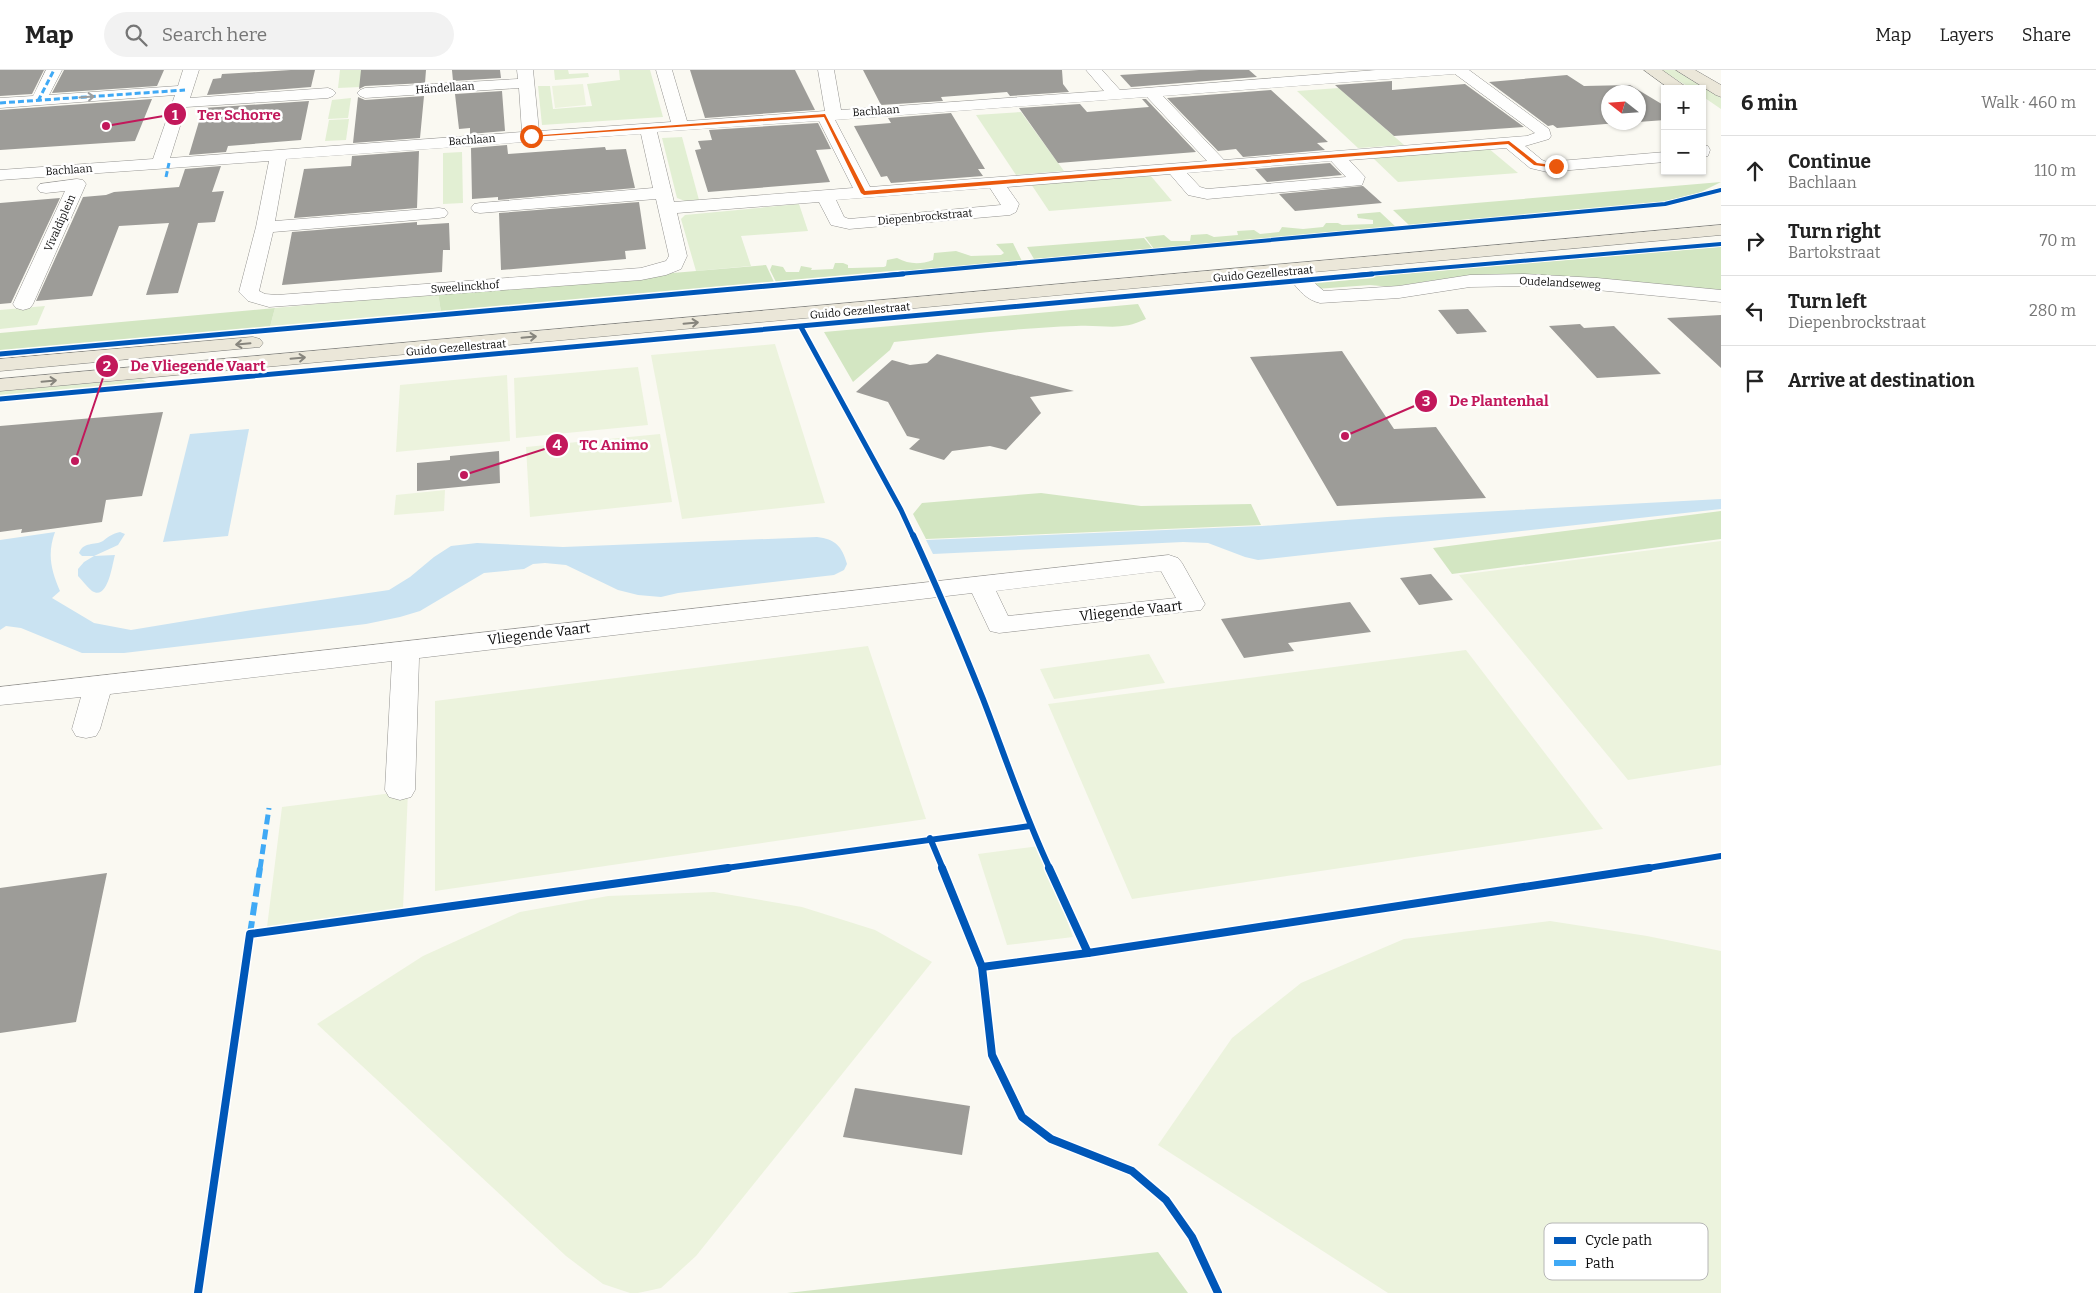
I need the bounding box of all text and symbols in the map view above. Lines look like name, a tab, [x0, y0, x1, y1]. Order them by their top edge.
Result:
search box	[104, 12, 454, 57]
text: Map	[25, 21, 74, 49]
icon: search	[122, 21, 150, 49]
text: Search here	[162, 23, 267, 46]
text: Map	[1875, 24, 1911, 46]
text: Layers	[1939, 24, 1994, 46]
text: Share	[2022, 24, 2071, 46]
street label: Händellaan	[415, 79, 475, 97]
north arrow	[1601, 85, 1646, 130]
map controls	[1661, 85, 1706, 175]
button: +	[1661, 85, 1706, 130]
text: 6 min	[1741, 90, 1797, 116]
one-way arrow	[78, 93, 94, 102]
text: Walk · 460 m	[1981, 93, 2076, 112]
callout: Ter Schorre	[162, 99, 290, 129]
street label: Bachlaan	[852, 103, 900, 119]
text: 1	[172, 106, 179, 124]
text: Ter Schorre	[197, 106, 281, 124]
route start	[520, 125, 543, 148]
button: −	[1661, 130, 1706, 175]
street label: Bachlaan	[448, 132, 496, 148]
text: Continue	[1788, 150, 1871, 173]
route end	[1545, 155, 1568, 178]
icon: ahead	[1741, 157, 1769, 185]
text: 110 m	[2034, 161, 2076, 180]
street label: Bachlaan	[45, 162, 93, 178]
text: Bachlaan	[1788, 173, 1857, 192]
street label: Vivaldiplein	[42, 193, 78, 253]
street label: Diepenbrockstraat	[877, 206, 973, 228]
text: Turn right	[1788, 220, 1881, 243]
icon: right	[1741, 227, 1769, 255]
text: 70 m	[2040, 231, 2076, 250]
text: Bartokstraat	[1788, 243, 1880, 262]
street label: Guido Gezellestraat	[1212, 263, 1314, 285]
street label: Oudelandseweg	[1519, 274, 1601, 292]
street label: Sweelinckhof	[430, 278, 501, 296]
text: Turn left	[1788, 290, 1867, 313]
icon: left	[1741, 297, 1769, 325]
street label: Guido Gezellestraat	[809, 300, 911, 322]
text: 280 m	[2029, 301, 2076, 320]
text: Diepenbrockstraat	[1788, 313, 1926, 332]
one-way arrow	[683, 318, 699, 328]
one-way arrow	[521, 333, 537, 342]
street label: Guido Gezellestraat	[405, 337, 507, 359]
one-way arrow	[235, 339, 251, 349]
callout: De Vliegende Vaart	[95, 351, 275, 381]
one-way arrow	[289, 354, 305, 363]
text: 2	[103, 357, 111, 375]
text: De Vliegende Vaart	[130, 357, 266, 375]
icon: arrive	[1741, 367, 1769, 395]
text: Arrive at destination	[1788, 369, 1975, 392]
one-way arrow	[40, 376, 56, 386]
callout: De Plantenhal	[1414, 386, 1558, 416]
text: 3	[1422, 392, 1430, 410]
text: De Plantenhal	[1449, 392, 1549, 410]
callout: TC Animo	[544, 430, 658, 460]
text: 4	[552, 436, 562, 454]
text: TC Animo	[580, 436, 649, 454]
street label: Vliegende Vaart	[1079, 597, 1183, 625]
street label: Vliegende Vaart	[487, 619, 591, 649]
legend	[1544, 1223, 1708, 1280]
text: Cycle path	[1585, 1232, 1652, 1249]
text: Path	[1585, 1255, 1615, 1272]

